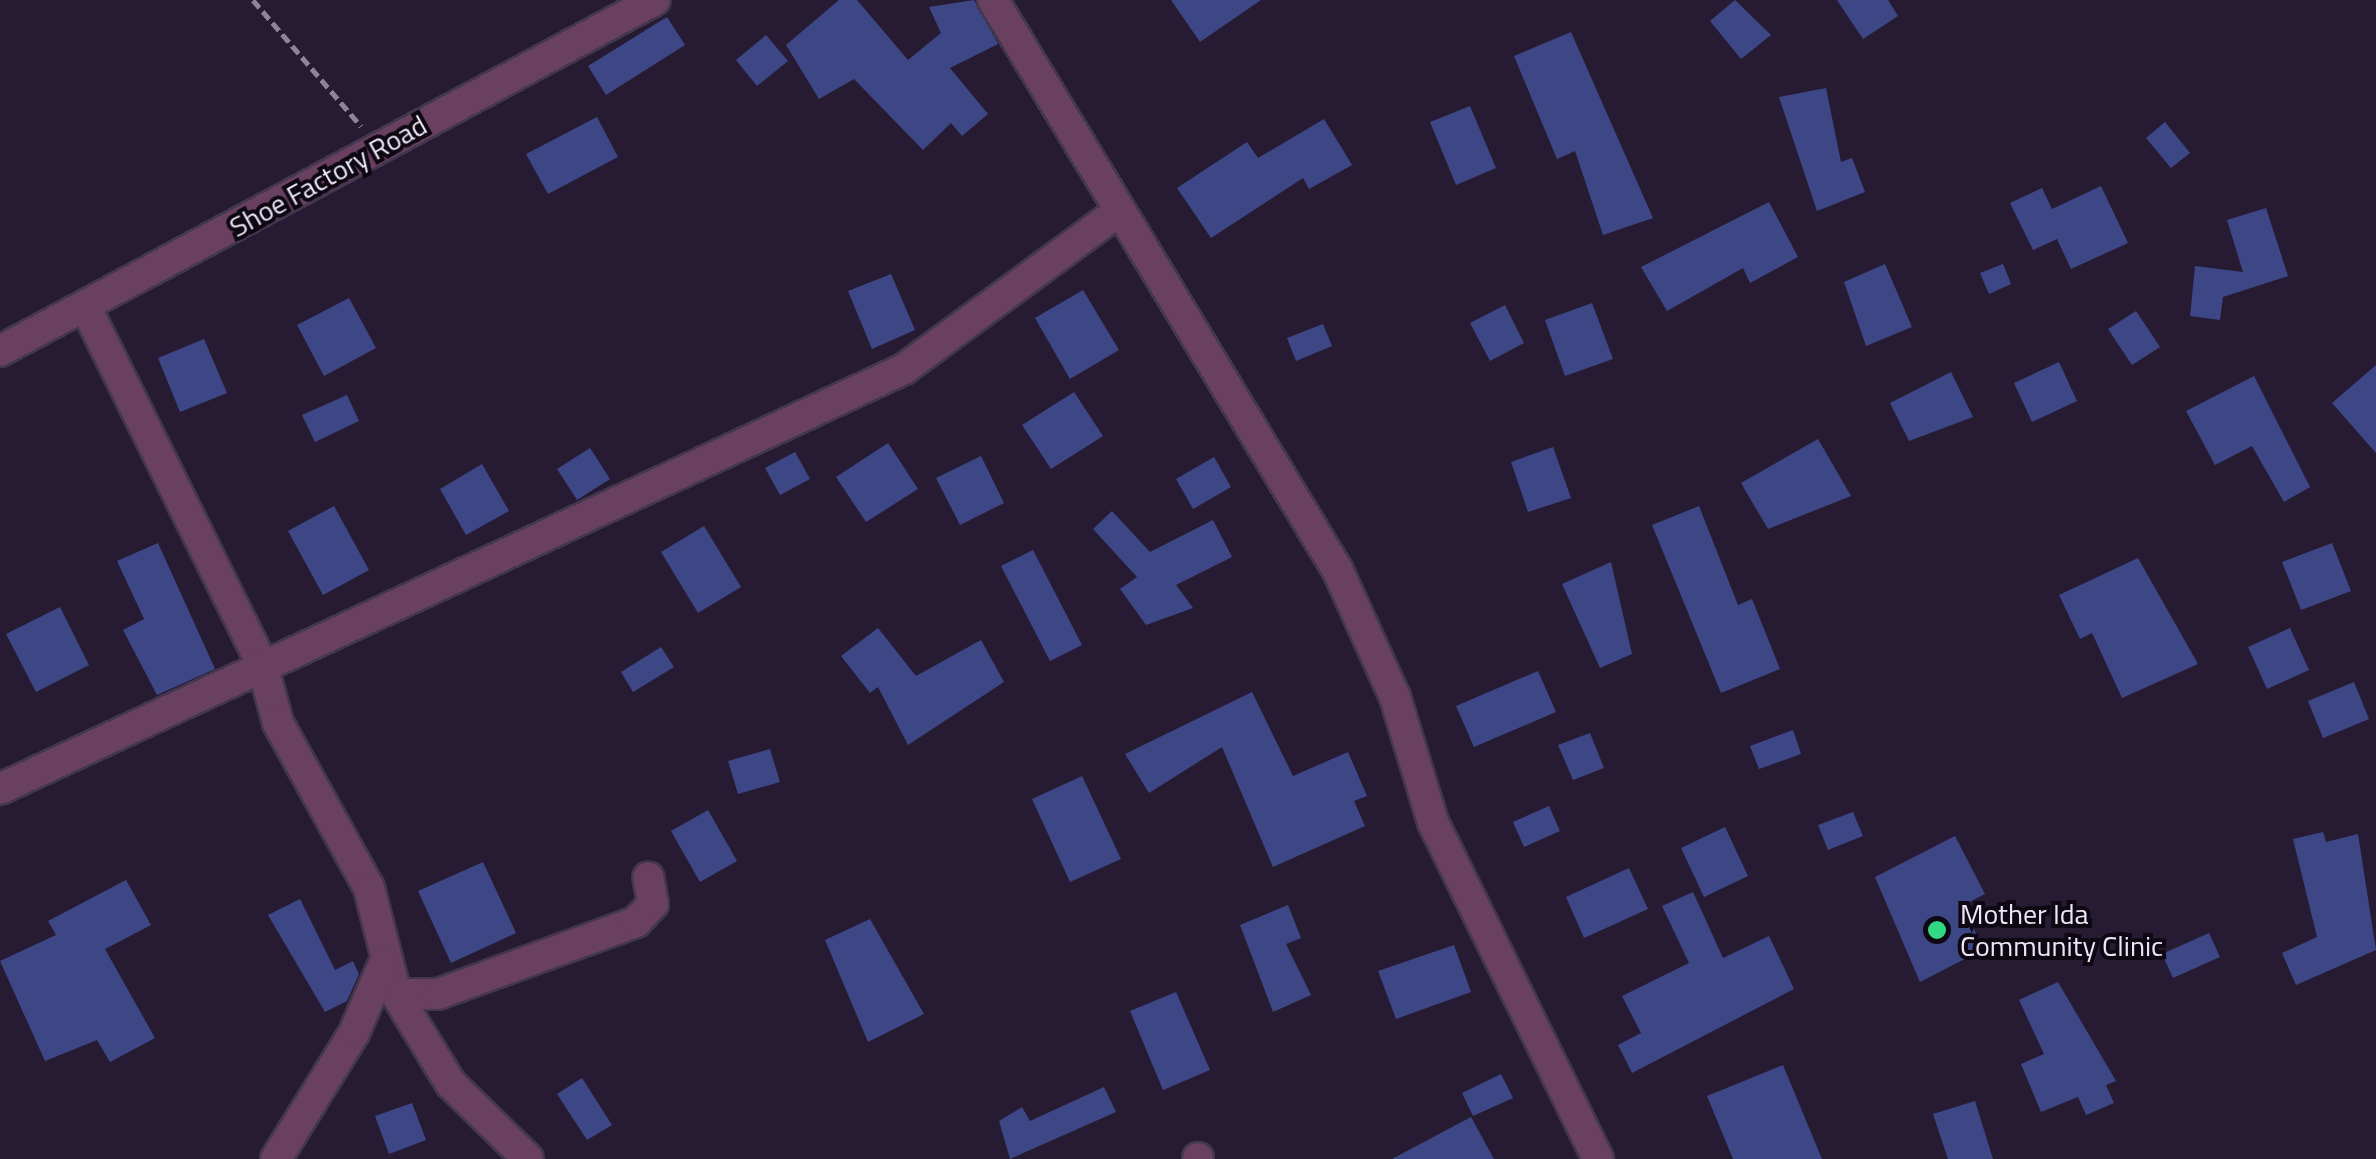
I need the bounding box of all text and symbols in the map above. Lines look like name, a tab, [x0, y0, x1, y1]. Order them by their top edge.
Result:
street label: Shoe Factory Road	[224, 108, 432, 244]
place label: Mother Ida Community Clinic	[1960, 897, 2163, 963]
marker: Mother Ida Community Clinic	[1924, 917, 1950, 943]

